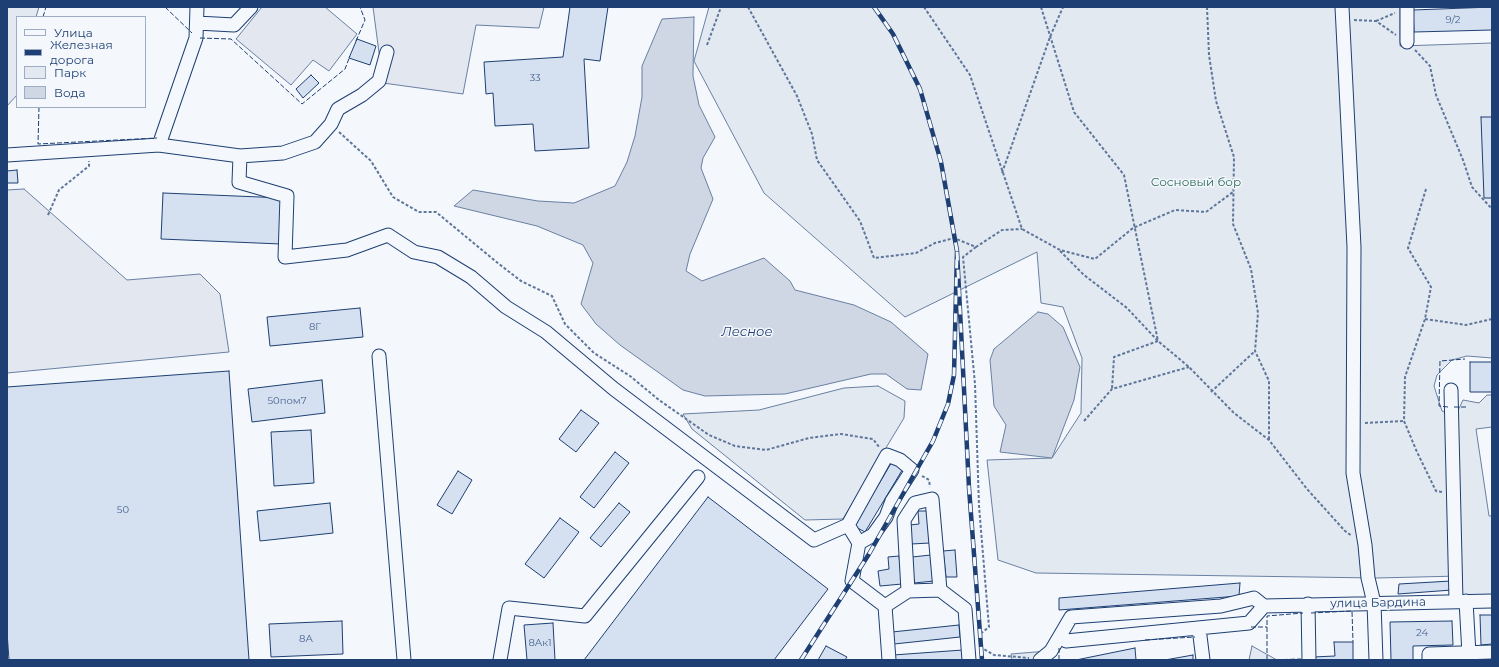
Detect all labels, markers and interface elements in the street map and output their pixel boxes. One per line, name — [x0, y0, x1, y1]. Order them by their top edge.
house number: 9/2 — [1446, 14, 1460, 26]
legend — [16, 16, 146, 108]
text: Улица — [54, 25, 93, 40]
text: Железная дорога — [50, 37, 113, 67]
text: Парк — [54, 65, 86, 80]
house number: 33 — [529, 72, 541, 84]
text: Вода — [54, 85, 85, 100]
park label: Сосновый бор — [1151, 175, 1241, 189]
house number: 8Г — [309, 321, 321, 333]
water label: Лесное — [721, 324, 773, 340]
house number: 50пом7 — [267, 395, 307, 407]
house number: 50 — [117, 504, 129, 516]
street label: улица Бардина — [1330, 595, 1426, 611]
house number: 24 — [1416, 627, 1428, 639]
house number: 8А — [299, 633, 313, 645]
house number: 8Ак1 — [528, 637, 552, 649]

